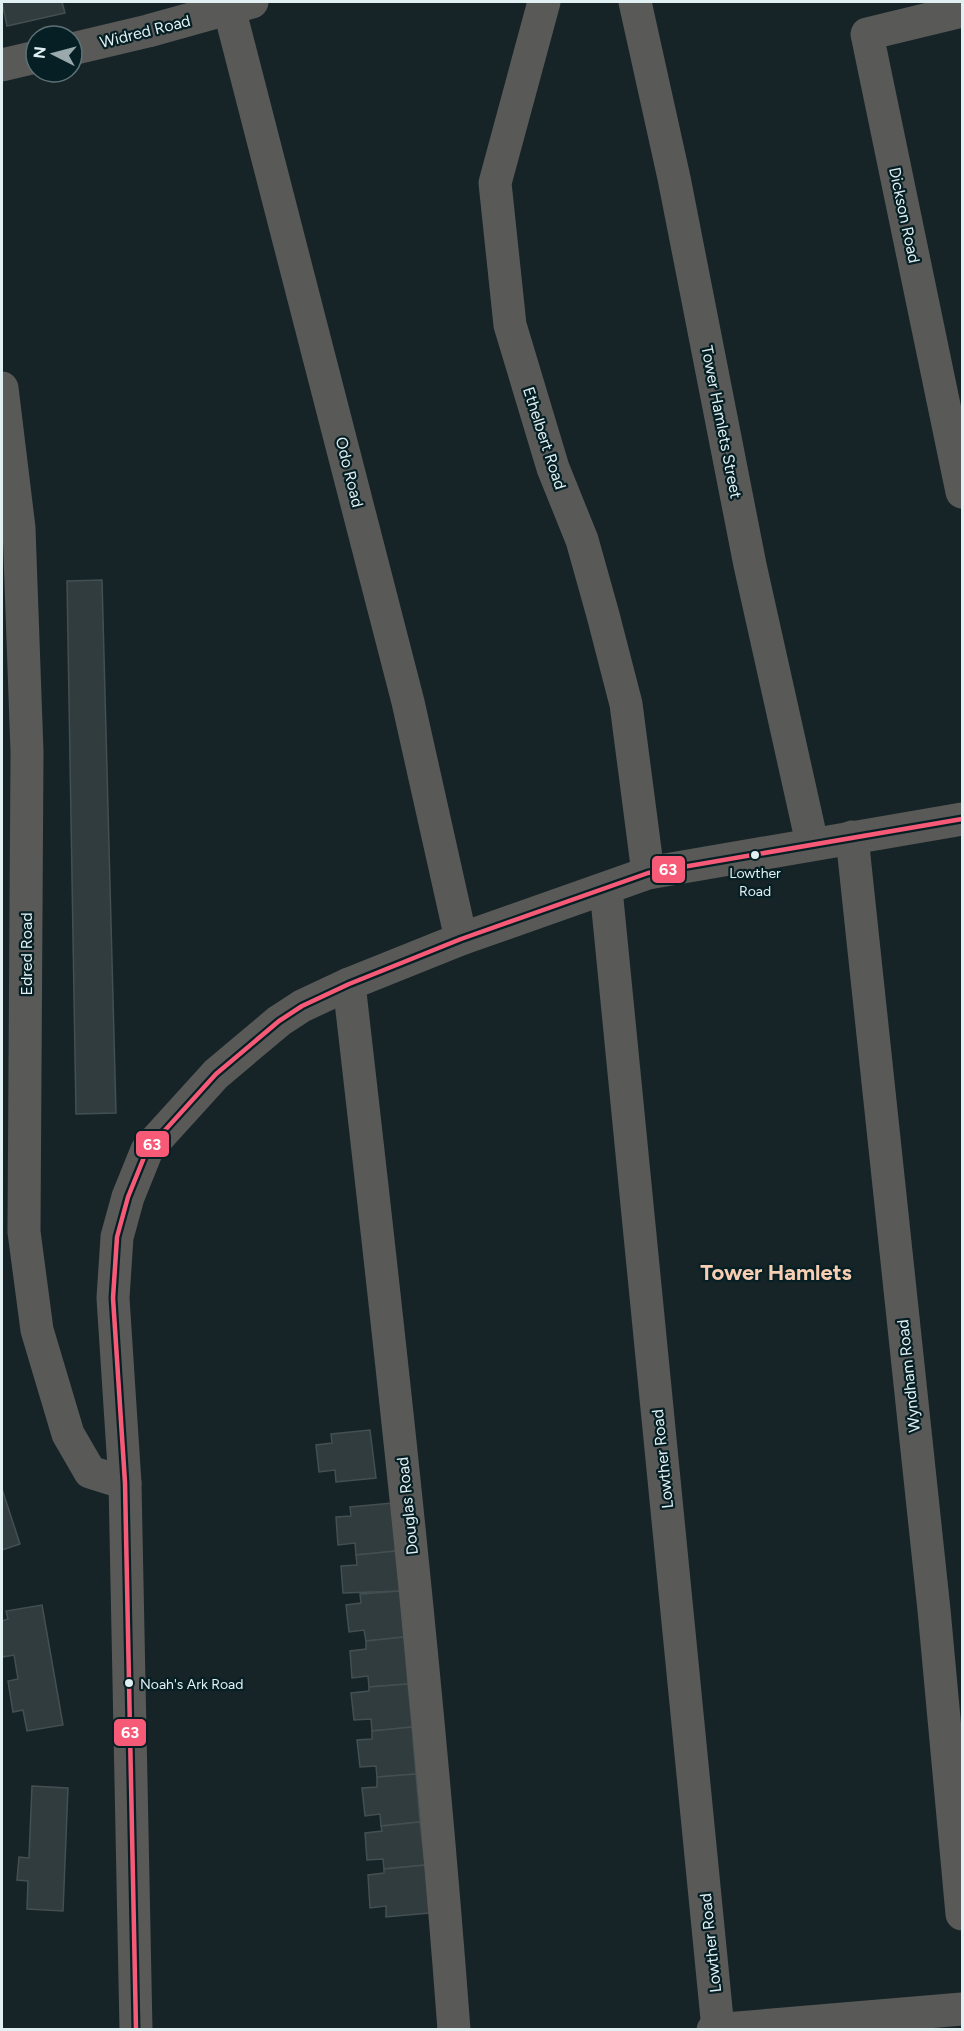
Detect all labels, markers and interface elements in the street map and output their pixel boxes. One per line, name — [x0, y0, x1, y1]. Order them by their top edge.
street label: Widred Road — [98, 11, 192, 52]
north arrow — [24, 24, 84, 84]
text: N — [29, 45, 50, 60]
street label: Dickson Road — [885, 165, 924, 265]
street label: Tower Hamlets Street — [697, 344, 746, 500]
street label: Ethelbert Road — [519, 384, 570, 492]
street label: Odo Road — [332, 435, 367, 509]
marker: Lowther Road — [749, 849, 761, 861]
line badge: 63 — [651, 855, 686, 884]
text: 63 — [659, 860, 677, 879]
place label: Lowther Road — [729, 865, 781, 900]
street label: Edred Road — [17, 912, 36, 996]
line badge: 63 — [135, 1130, 170, 1158]
text: 63 — [143, 1135, 161, 1154]
district label: Tower Hamlets — [700, 1259, 852, 1286]
street label: Wyndham Road — [893, 1318, 924, 1433]
street label: Lowther Road — [648, 1408, 677, 1510]
street label: Douglas Road — [393, 1456, 422, 1556]
place label: Noah's Ark Road — [140, 1676, 243, 1693]
marker: Noah's Ark Road — [123, 1677, 135, 1689]
line badge: 63 — [113, 1718, 147, 1747]
text: 63 — [121, 1723, 139, 1742]
street label: Lowther Road — [696, 1892, 725, 1994]

